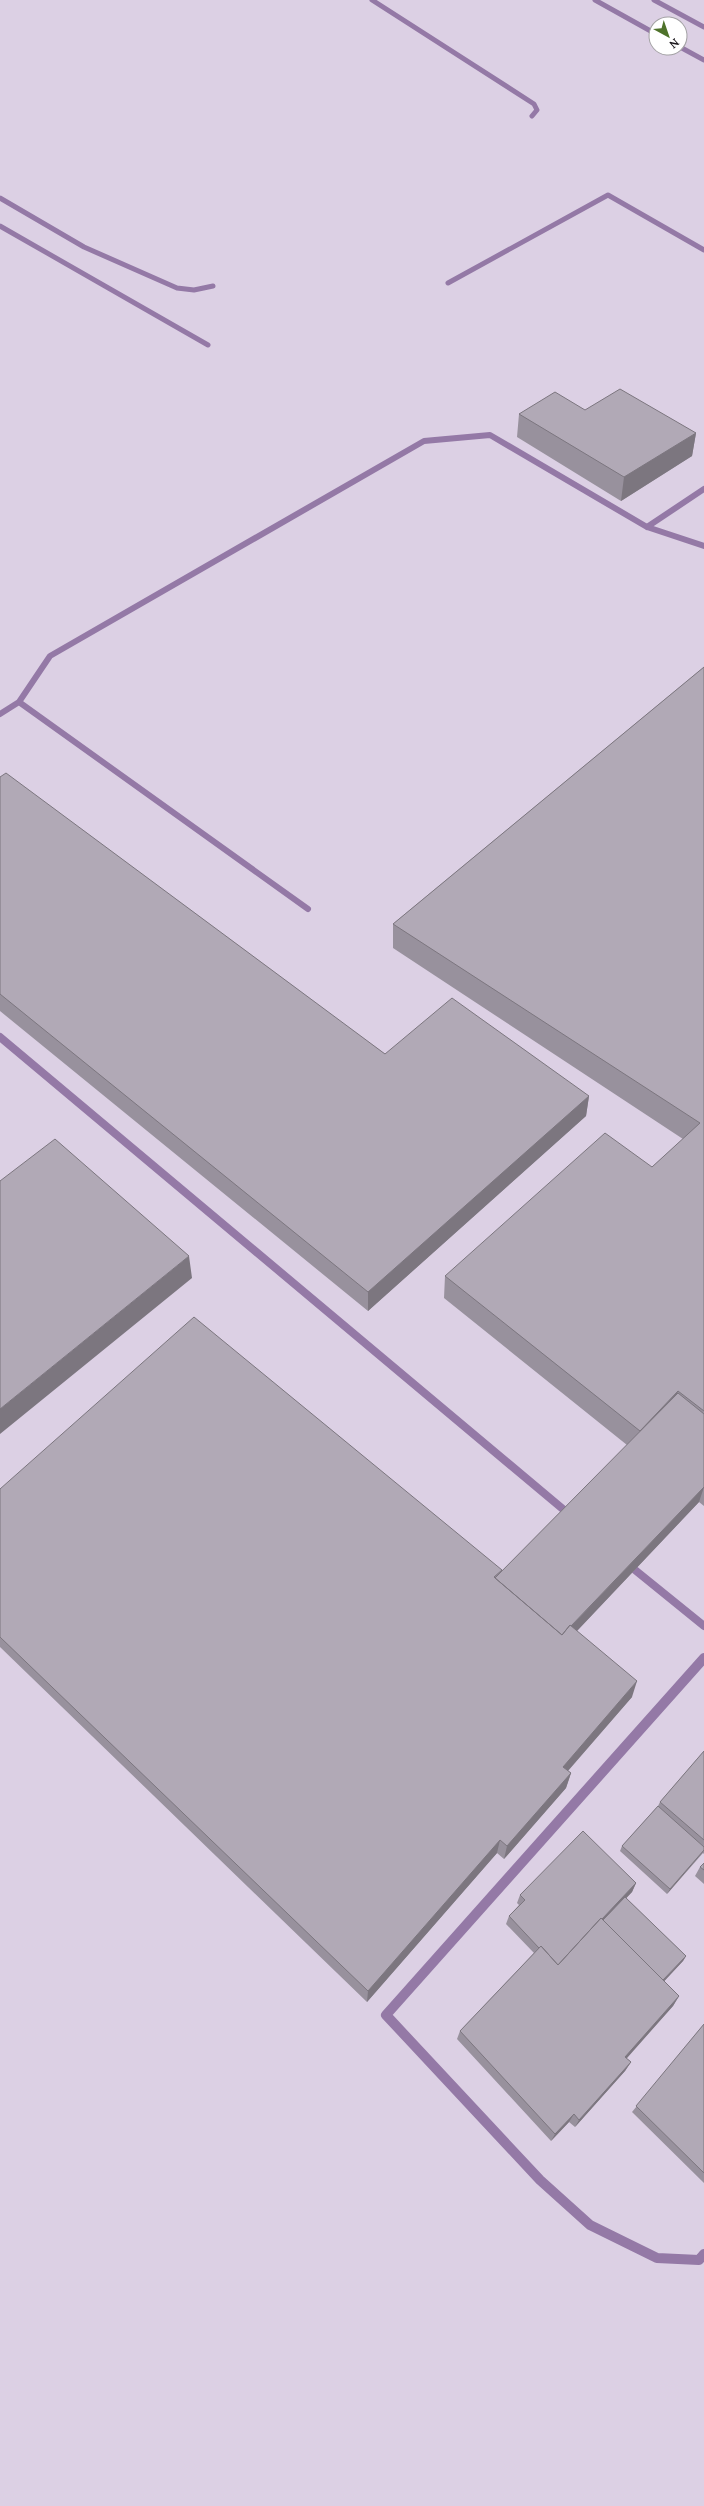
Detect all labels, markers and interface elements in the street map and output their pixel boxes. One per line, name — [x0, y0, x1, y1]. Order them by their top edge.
north arrow — [648, 16, 688, 56]
text: N — [666, 36, 682, 52]

